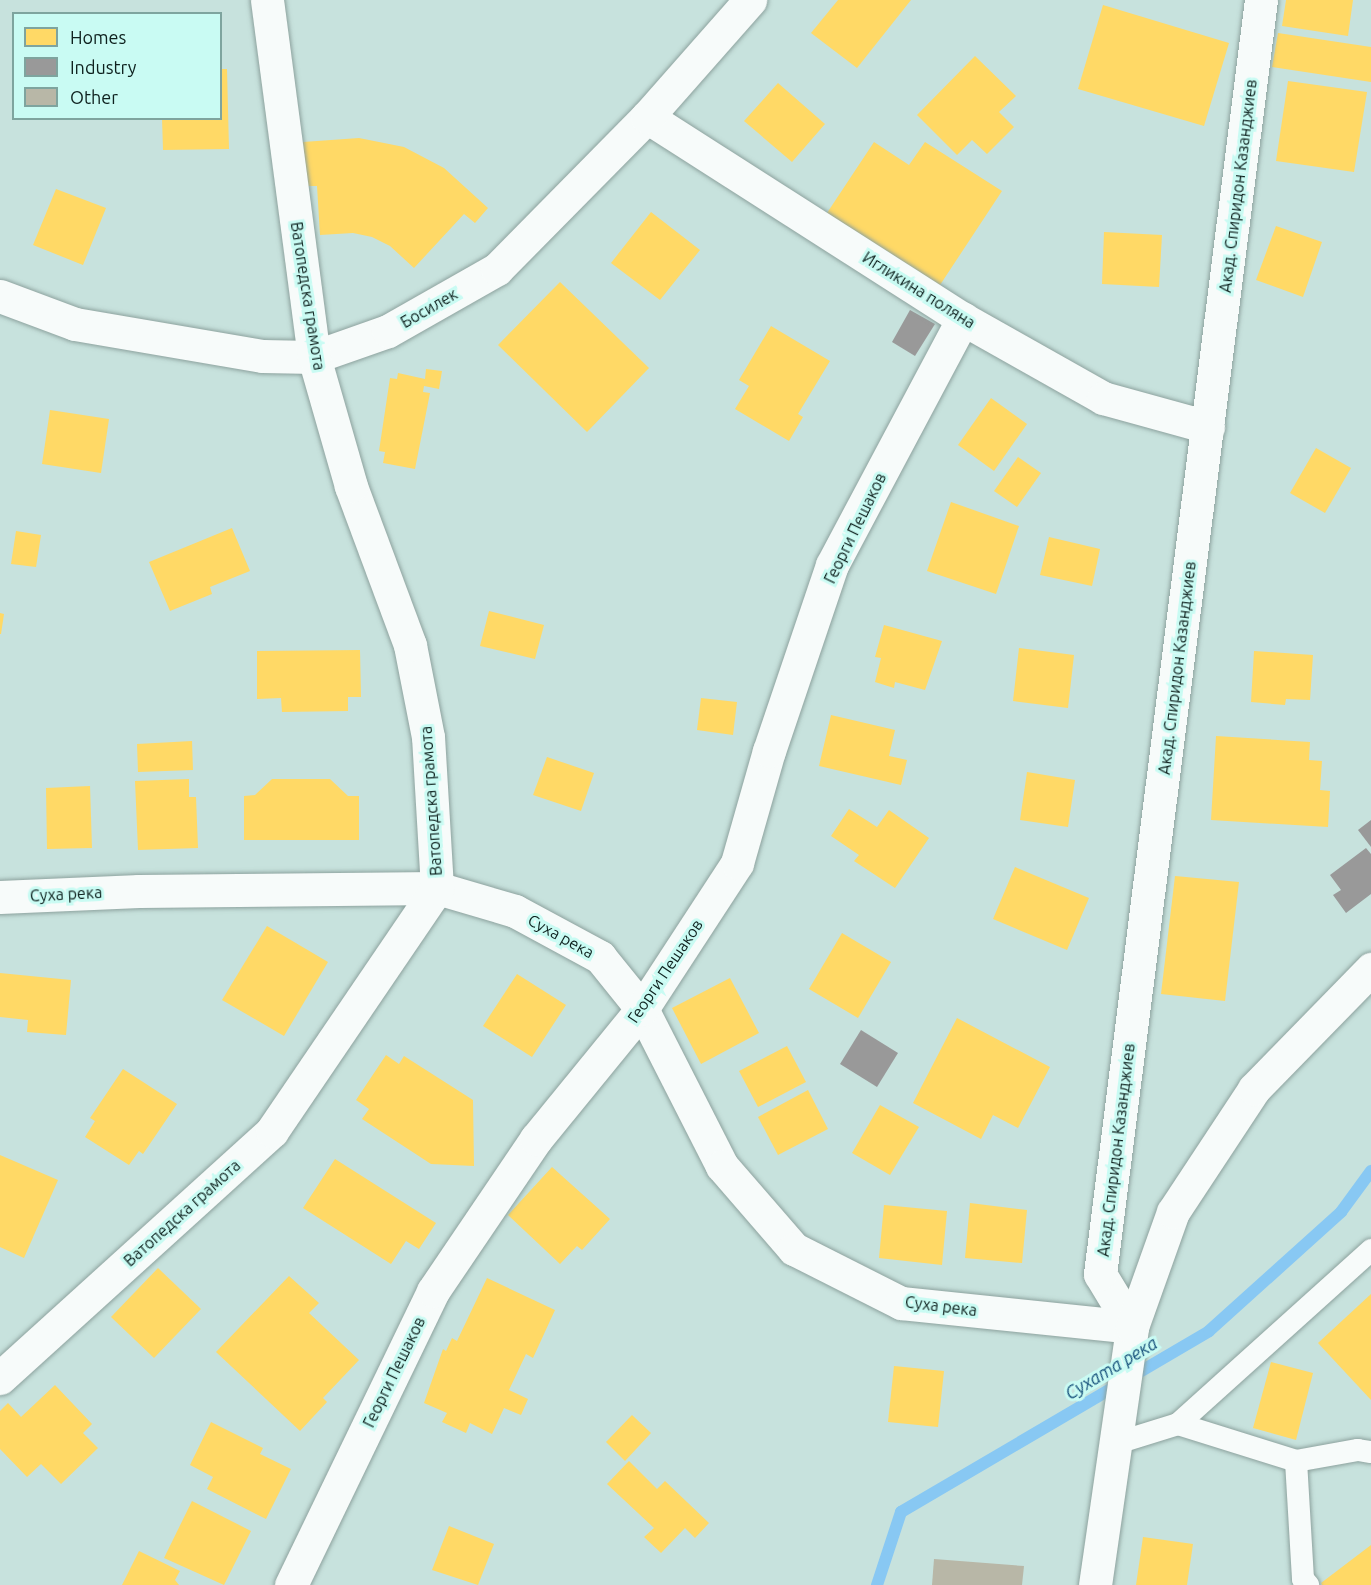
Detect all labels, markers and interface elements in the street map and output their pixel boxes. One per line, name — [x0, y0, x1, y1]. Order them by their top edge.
legend — [12, 12, 222, 120]
text: Homes — [70, 27, 126, 47]
text: Industry — [70, 57, 136, 77]
street label: Акад. Спиридон Казанджиев — [1215, 78, 1261, 294]
text: Other — [70, 87, 118, 107]
street label: Ватопедска грамота — [287, 220, 329, 372]
street label: Игликина поляна — [859, 248, 979, 332]
street label: Босилек — [397, 284, 461, 332]
street label: Георги Пешаков — [820, 470, 890, 586]
street label: Акад. Спиридон Казанджиев — [1154, 560, 1200, 776]
street label: Ватопедска грамота — [416, 725, 446, 877]
street label: Суха река — [29, 883, 103, 905]
street label: Суха река — [525, 910, 597, 962]
street label: Георги Пешаков — [623, 916, 707, 1026]
street label: Акад. Спиридон Казанджиев — [1093, 1042, 1139, 1258]
street label: Ватопедска грамота — [120, 1156, 244, 1270]
street label: Суха река — [904, 1292, 978, 1320]
street label: Георги Пешаков — [359, 1314, 429, 1430]
water label: Сухата река — [1061, 1332, 1161, 1404]

